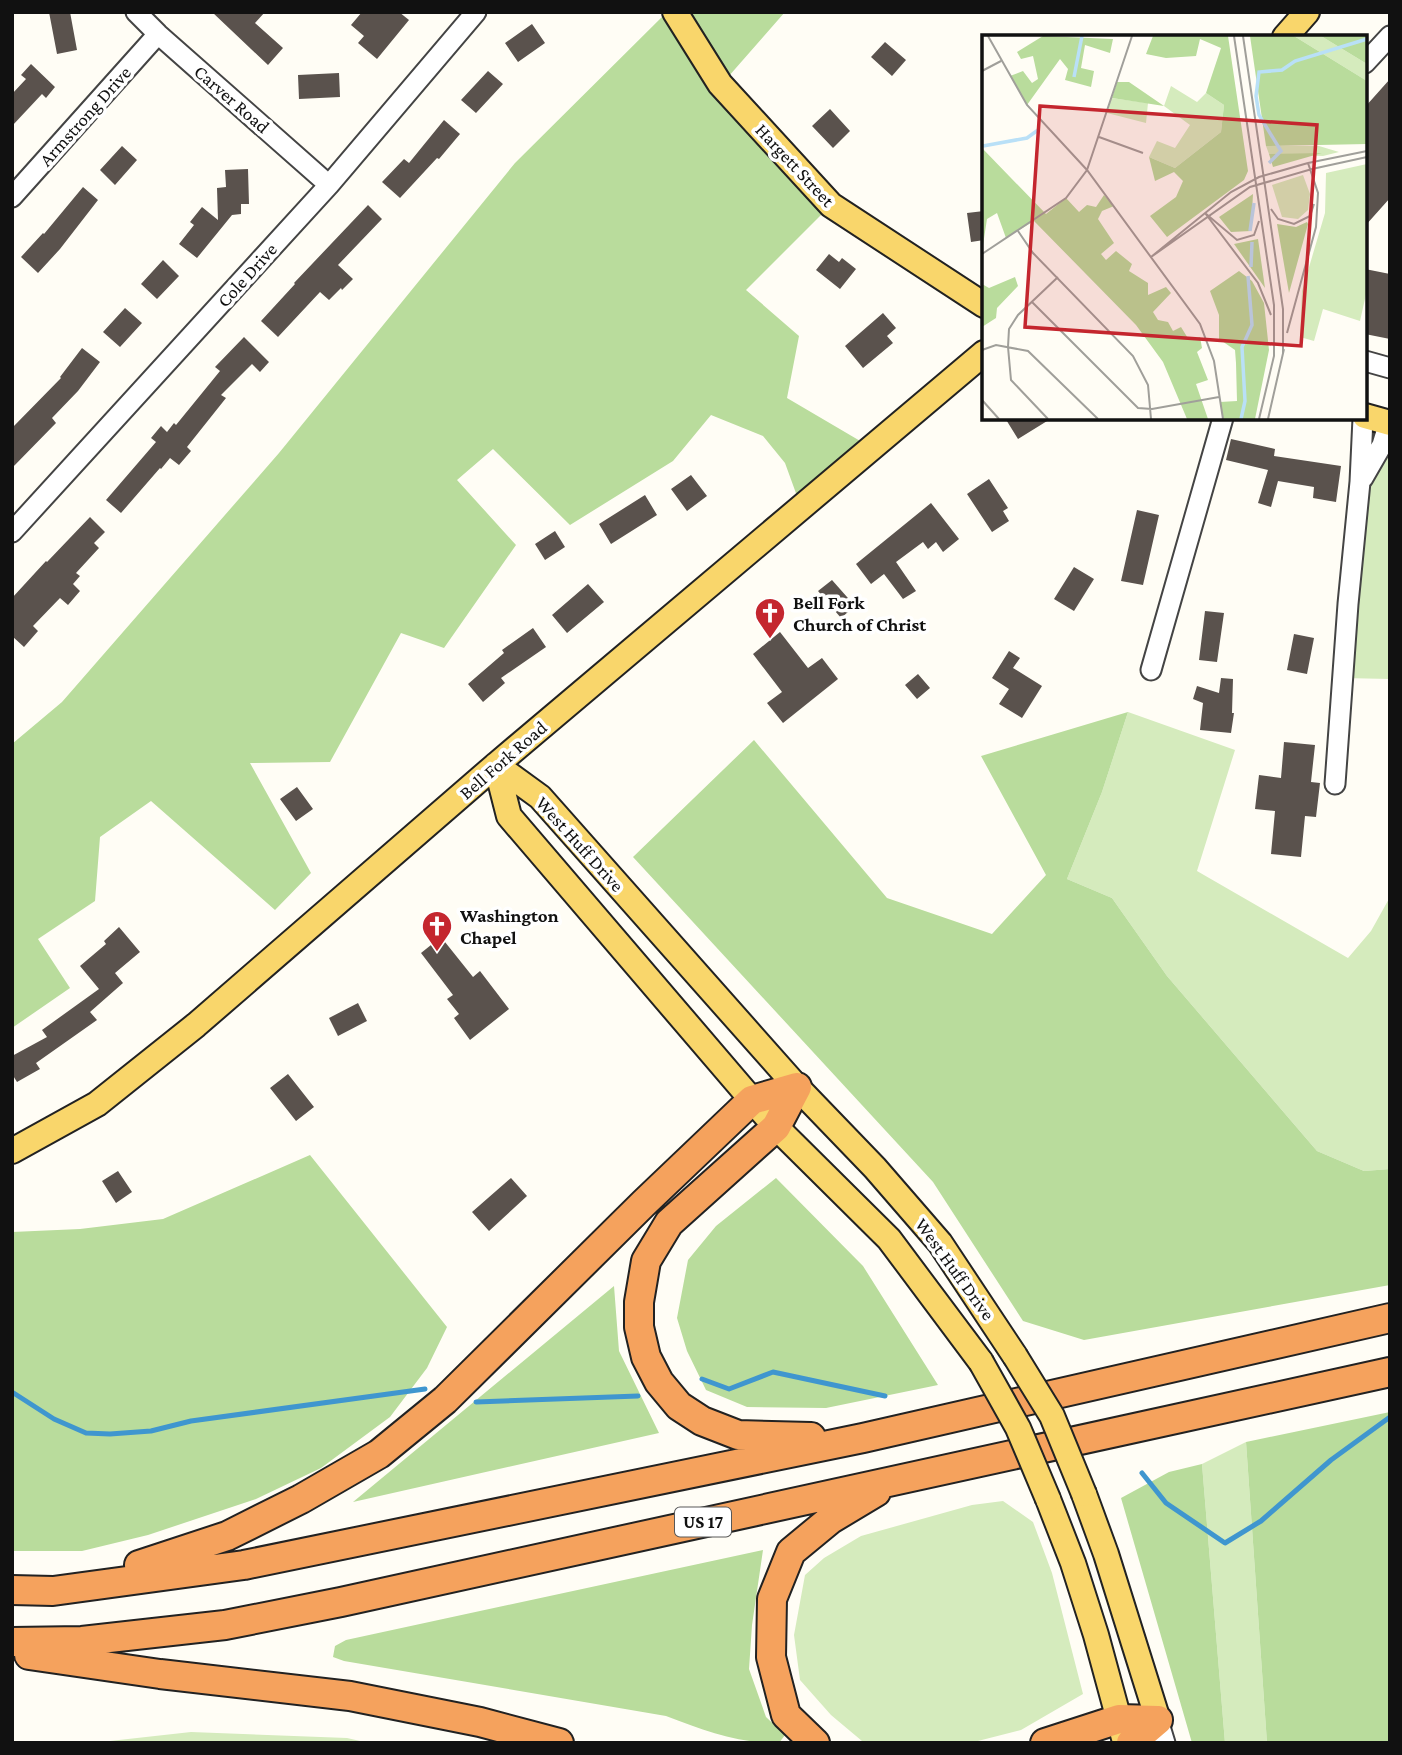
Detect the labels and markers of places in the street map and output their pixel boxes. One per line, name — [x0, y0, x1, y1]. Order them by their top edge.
place label: Bell Fork Church of Christ — [793, 592, 926, 635]
church icon: Bell Fork Church of Christ — [753, 596, 787, 640]
place label: Washington Chapel — [459, 905, 559, 948]
church icon: Washington Chapel — [420, 909, 454, 953]

